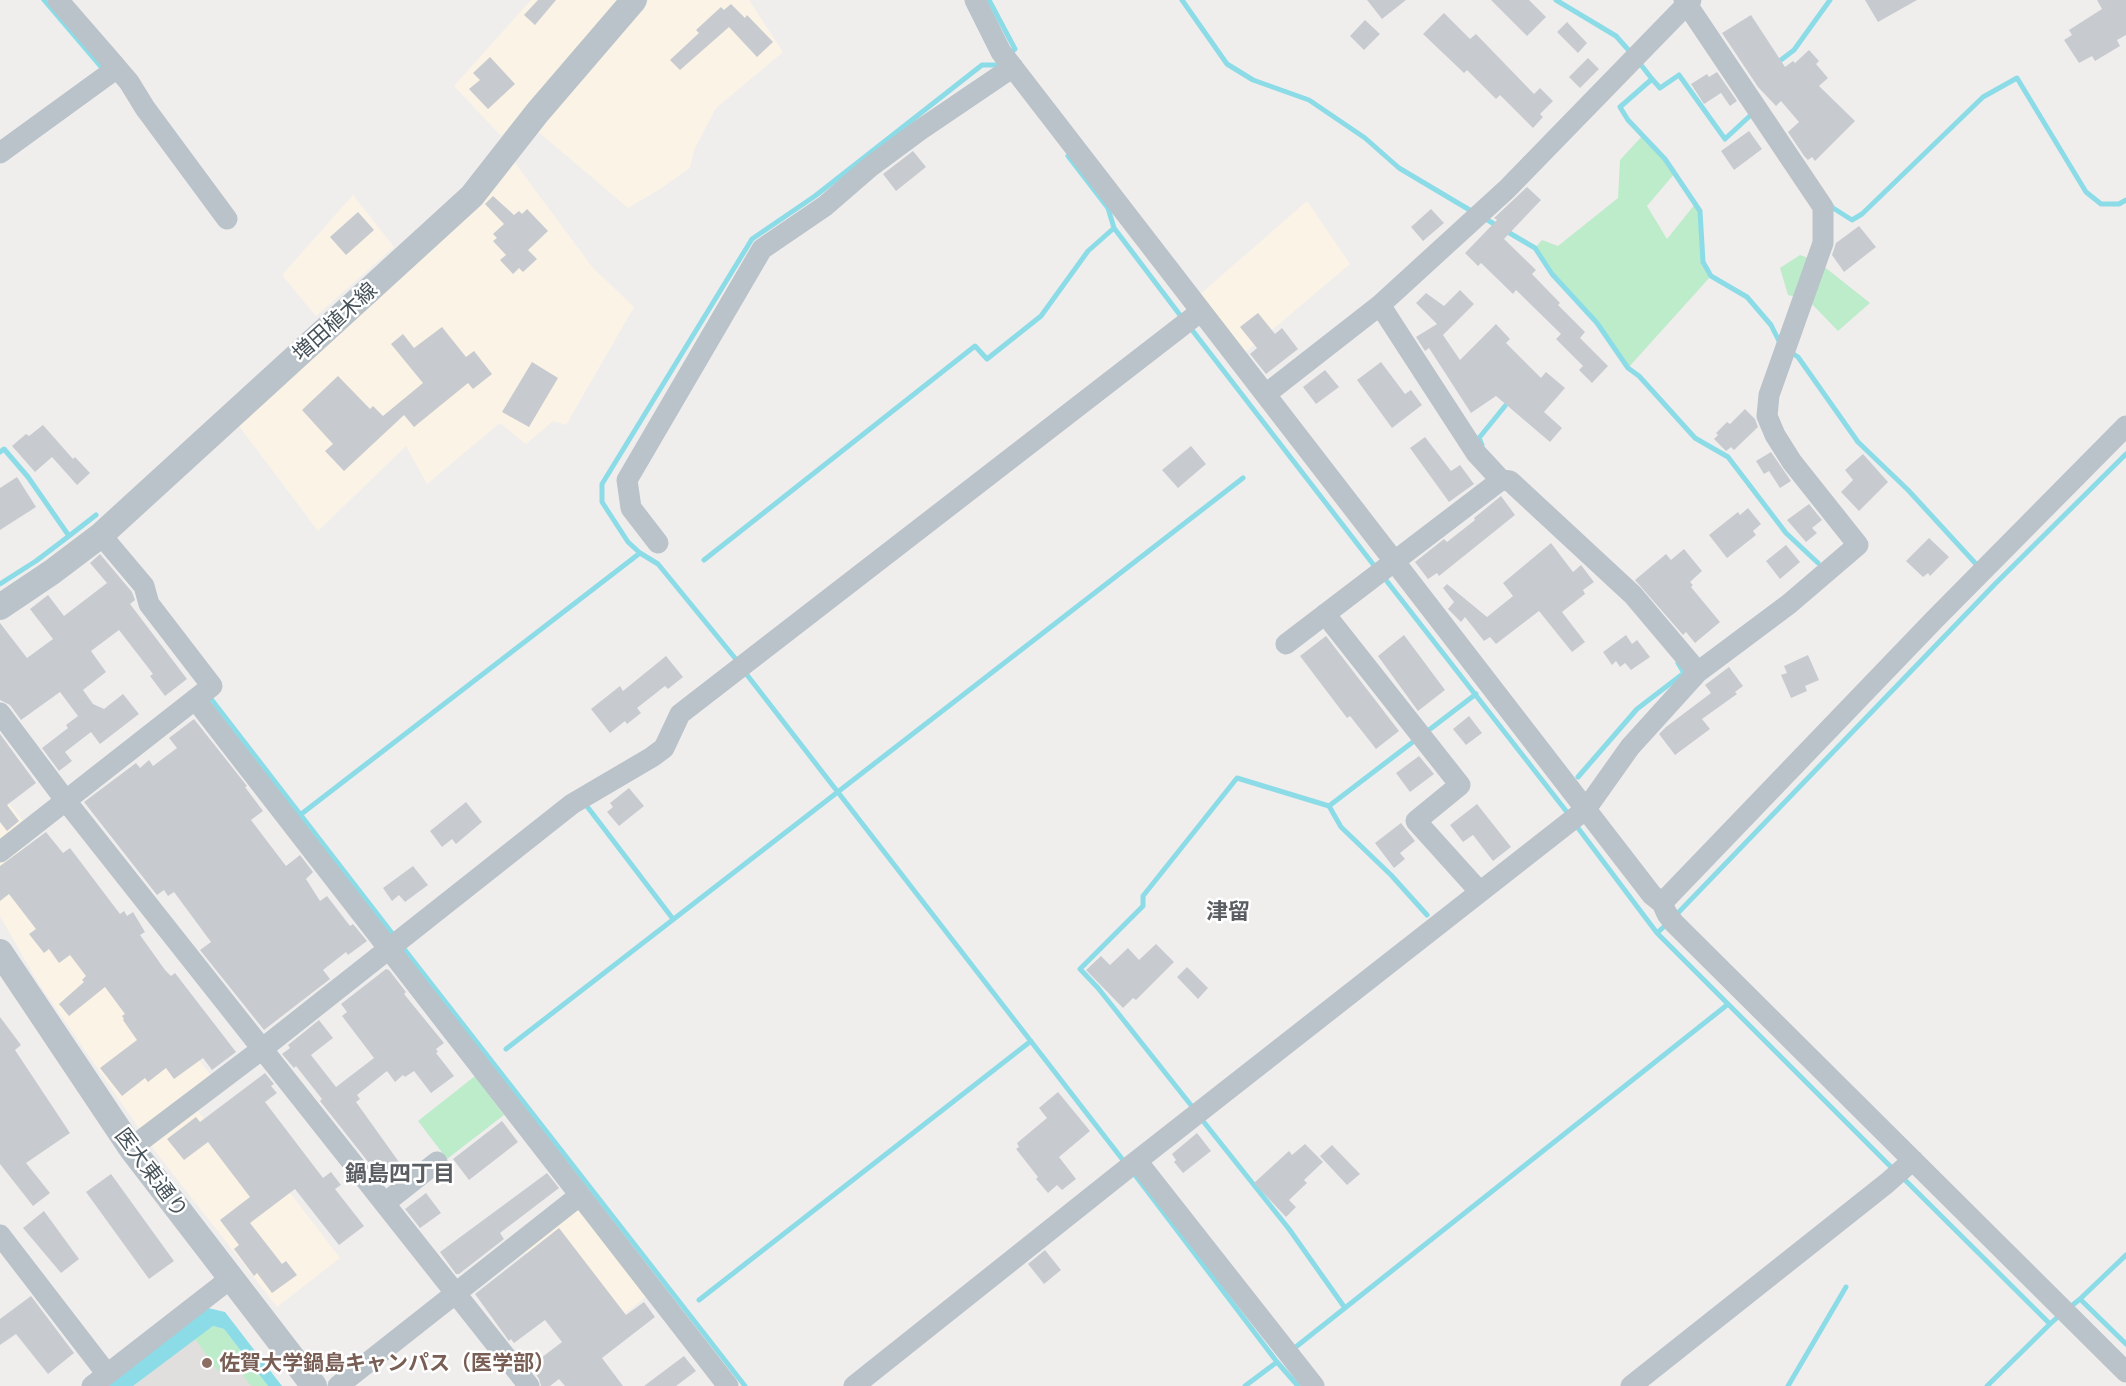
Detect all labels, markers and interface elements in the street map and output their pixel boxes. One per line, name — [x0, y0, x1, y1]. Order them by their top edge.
street label: 増田植木線 — [288, 278, 382, 366]
district label: 津留 — [1206, 899, 1250, 925]
street label: 医大東通り — [109, 1123, 193, 1223]
district label: 鍋島四丁目 — [345, 1161, 455, 1187]
place label: 佐賀大学鍋島キャンパス（医学部） — [219, 1350, 555, 1376]
marker: 佐賀大学鍋島キャンパス（医学部） — [200, 1356, 214, 1370]

